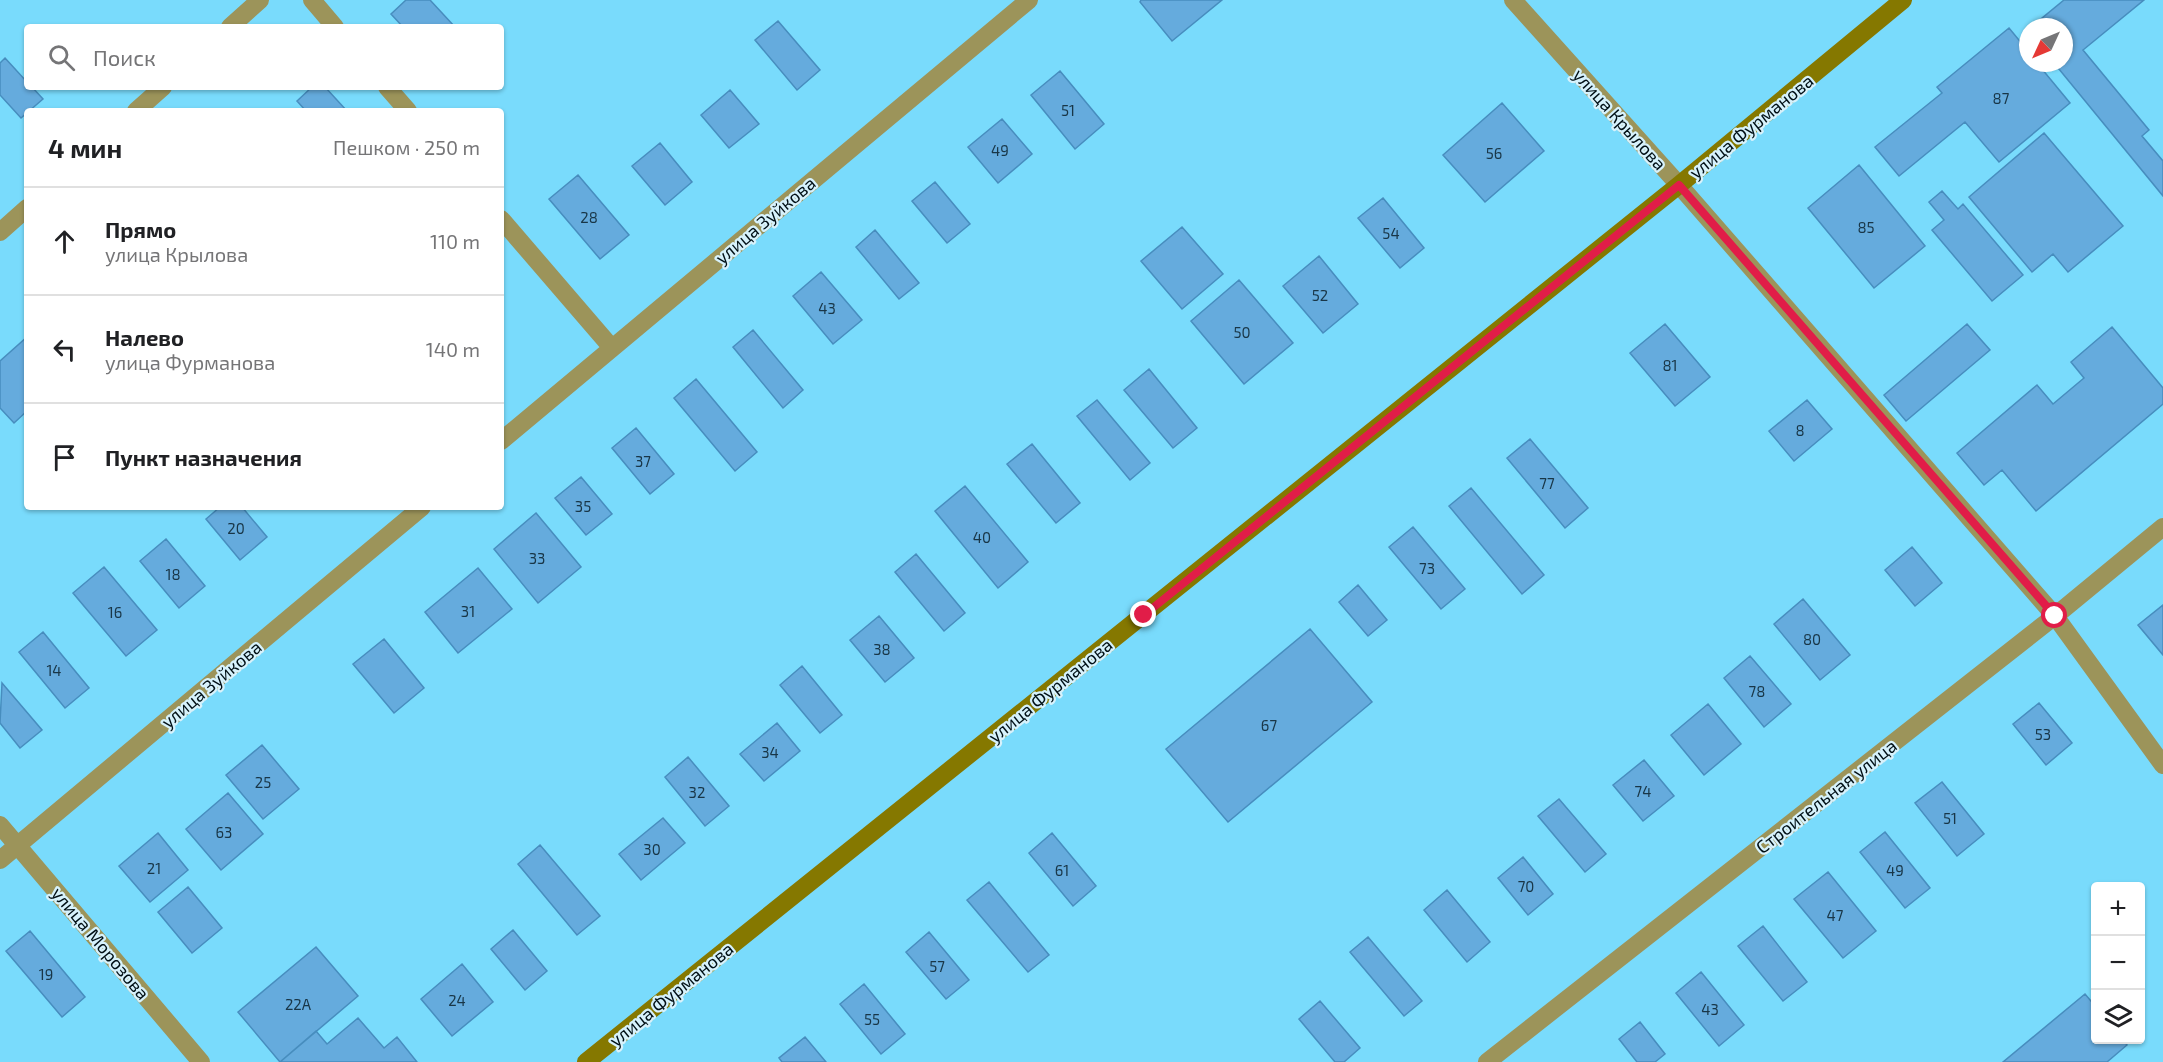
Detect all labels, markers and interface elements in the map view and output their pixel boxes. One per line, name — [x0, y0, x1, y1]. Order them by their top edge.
north arrow — [2019, 18, 2073, 72]
search box — [24, 24, 504, 90]
icon: search — [45, 41, 78, 74]
text: Поиск — [93, 44, 156, 70]
street label: улица Крылова — [1569, 64, 1671, 174]
street label: улица Фурманова — [1685, 69, 1817, 183]
house number: 87 — [1993, 89, 2010, 107]
house number: 51 — [1061, 101, 1075, 119]
text: 4 мин — [48, 132, 122, 163]
text: Пешком · 250 m — [333, 135, 480, 159]
house number: 49 — [991, 141, 1009, 159]
house number: 56 — [1486, 144, 1502, 162]
street label: улица Зуйкова — [710, 172, 820, 268]
house number: 28 — [580, 208, 598, 226]
text: Прямо — [105, 216, 176, 242]
house number: 85 — [1857, 218, 1875, 236]
house number: 54 — [1382, 224, 1400, 242]
icon: ahead — [48, 225, 81, 258]
text: 110 m — [430, 229, 480, 253]
text: улица Крылова — [105, 242, 248, 266]
house number: 52 — [1312, 286, 1328, 304]
house number: 43 — [818, 299, 836, 317]
house number: 50 — [1233, 323, 1251, 341]
text: Налево — [105, 324, 184, 350]
icon: left — [48, 333, 81, 366]
text: 140 m — [426, 337, 480, 361]
text: улица Фурманова — [105, 350, 275, 374]
house number: 81 — [1662, 356, 1678, 374]
house number: 8 — [1795, 421, 1805, 439]
icon: arrive — [48, 441, 81, 474]
text: Пункт назначения — [105, 444, 302, 470]
house number: 37 — [635, 452, 651, 470]
house number: 77 — [1539, 474, 1555, 492]
house number: 35 — [575, 497, 591, 515]
house number: 20 — [227, 519, 245, 537]
house number: 40 — [973, 528, 991, 546]
house number: 33 — [529, 549, 545, 567]
house number: 73 — [1419, 559, 1435, 577]
house number: 18 — [165, 565, 181, 583]
route end — [1130, 601, 1156, 627]
house number: 31 — [461, 602, 475, 620]
route start — [2041, 602, 2067, 628]
house number: 16 — [108, 603, 122, 621]
house number: 80 — [1803, 630, 1821, 648]
street label: улица Фурманова — [984, 633, 1116, 747]
street label: улица Зуйкова — [156, 636, 266, 732]
house number: 38 — [873, 640, 891, 658]
house number: 14 — [46, 661, 62, 679]
house number: 78 — [1749, 682, 1765, 700]
house number: 67 — [1261, 716, 1277, 734]
house number: 53 — [2035, 725, 2051, 743]
street label: Строительная улица — [1751, 734, 1901, 858]
house number: 34 — [761, 743, 779, 761]
house number: 25 — [255, 773, 271, 791]
house number: 74 — [1635, 782, 1651, 800]
house number: 32 — [689, 783, 705, 801]
house number: 51 — [1943, 809, 1957, 827]
house number: 63 — [216, 823, 232, 841]
house number: 30 — [643, 840, 661, 858]
house number: 21 — [147, 859, 161, 877]
house number: 61 — [1055, 861, 1069, 879]
house number: 49 — [1886, 861, 1904, 879]
house number: 70 — [1518, 877, 1534, 895]
street label: улица Морозова — [48, 882, 154, 1004]
map controls — [2091, 882, 2145, 1044]
button: + — [2091, 882, 2145, 936]
house number: 47 — [1827, 906, 1844, 924]
button: − — [2091, 936, 2145, 990]
street label: улица Фурманова — [605, 937, 737, 1051]
house number: 57 — [929, 957, 945, 975]
house number: 19 — [39, 965, 53, 983]
button: layers — [2091, 990, 2145, 1044]
house number: 24 — [448, 991, 466, 1009]
house number: 22А — [285, 995, 312, 1013]
house number: 43 — [1701, 1000, 1719, 1018]
house number: 55 — [864, 1010, 880, 1028]

